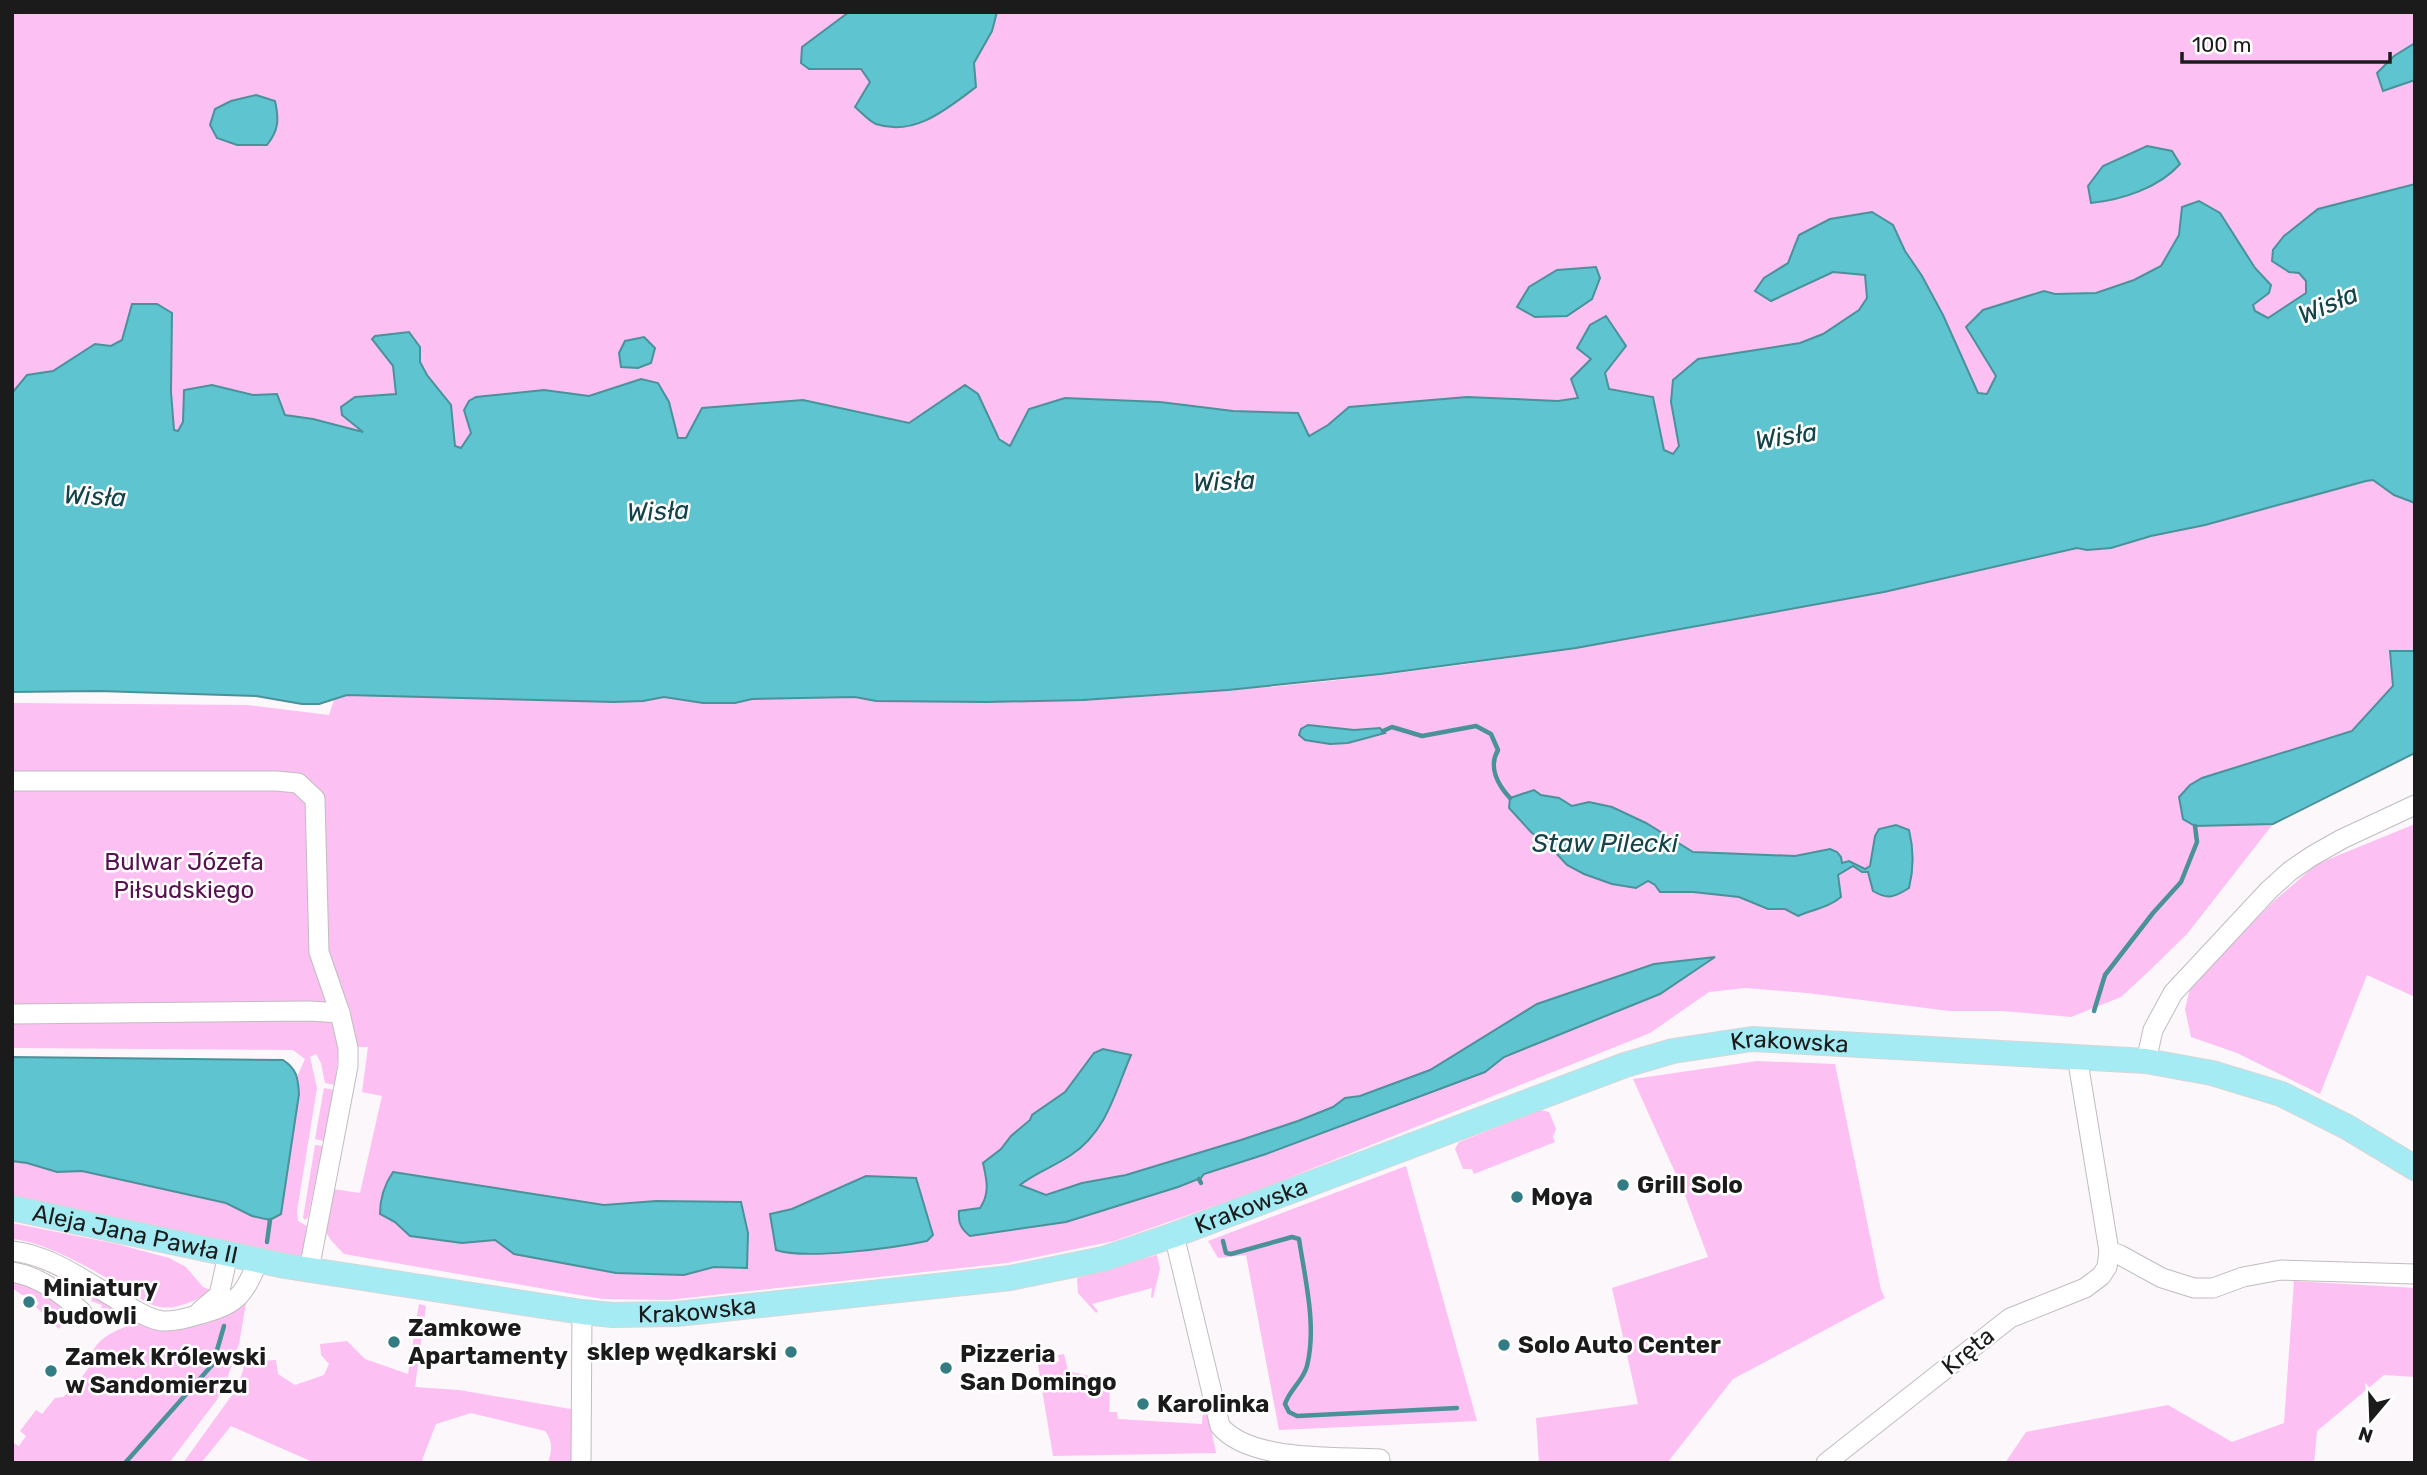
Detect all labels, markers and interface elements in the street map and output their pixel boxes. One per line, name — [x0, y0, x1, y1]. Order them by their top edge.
scale bar — [2182, 21, 2390, 65]
text: 100 m — [2192, 32, 2251, 57]
water label: Wisła — [2293, 278, 2363, 331]
water label: Wisła — [1753, 416, 1819, 457]
water label: Wisła — [1192, 464, 1256, 499]
water label: Wisła — [63, 479, 127, 514]
water label: Wisła — [626, 494, 690, 529]
water label: Staw Pilecki — [1532, 828, 1679, 859]
park label: Bulwar Józefa Piłsudskiego — [104, 848, 264, 904]
street label: Krakowska — [1728, 1025, 1849, 1058]
place label: Grill Solo — [1637, 1171, 1743, 1199]
street label: Krakowska — [1191, 1172, 1311, 1240]
marker: Grill Solo — [1615, 1177, 1631, 1193]
place label: Moya — [1531, 1183, 1593, 1211]
marker: Moya — [1509, 1189, 1525, 1205]
street label: Aleja Jana Pawła II — [30, 1199, 240, 1270]
place label: Miniatury budowli — [43, 1274, 158, 1330]
street label: Krakowska — [638, 1292, 757, 1329]
marker: Miniatury budowli — [21, 1294, 37, 1310]
place label: Zamkowe Apartamenty — [408, 1314, 568, 1370]
street label: Kręta — [1936, 1321, 2000, 1381]
place label: Solo Auto Center — [1518, 1331, 1721, 1359]
marker: Zamkowe Apartamenty — [386, 1334, 402, 1350]
marker: Solo Auto Center — [1496, 1337, 1512, 1353]
place label: sklep wędkarski — [587, 1338, 777, 1366]
place label: Pizzeria San Domingo — [960, 1340, 1117, 1396]
place label: Zamek Królewski w Sandomierzu — [65, 1343, 266, 1399]
marker: sklep wędkarski — [783, 1344, 799, 1360]
marker: Pizzeria San Domingo — [938, 1360, 954, 1376]
marker: Zamek Królewski w Sandomierzu — [43, 1363, 59, 1379]
north arrow — [2336, 1384, 2406, 1454]
place label: Karolinka — [1157, 1390, 1269, 1418]
marker: Karolinka — [1135, 1396, 1151, 1412]
text: N — [2355, 1422, 2376, 1448]

